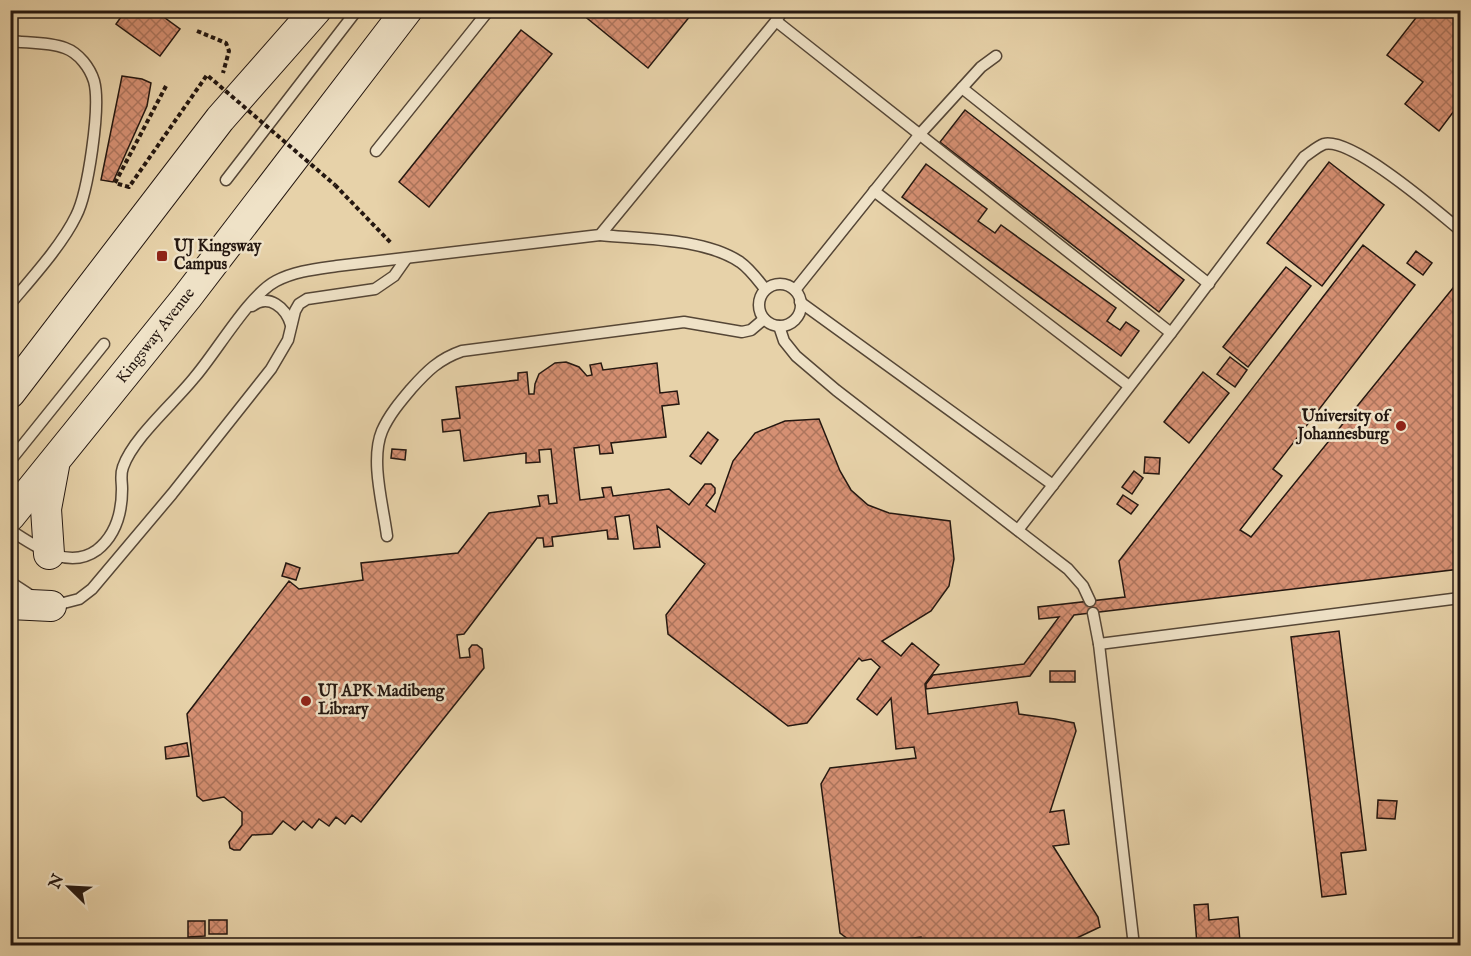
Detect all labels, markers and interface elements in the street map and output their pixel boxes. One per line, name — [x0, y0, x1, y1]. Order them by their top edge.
place label: UJ Kingsway Campus — [173, 237, 263, 275]
marker: UJ Kingsway Campus — [155, 249, 169, 263]
street label: Kingsway Avenue — [112, 284, 200, 388]
place label: University of Johannesburg — [1296, 407, 1392, 445]
marker: University of Johannesburg — [1394, 419, 1408, 433]
place label: UJ APK Madibeng Library — [317, 682, 446, 720]
marker: UJ APK Madibeng Library — [299, 694, 313, 708]
north arrow — [39, 857, 99, 917]
text: N — [45, 871, 69, 893]

